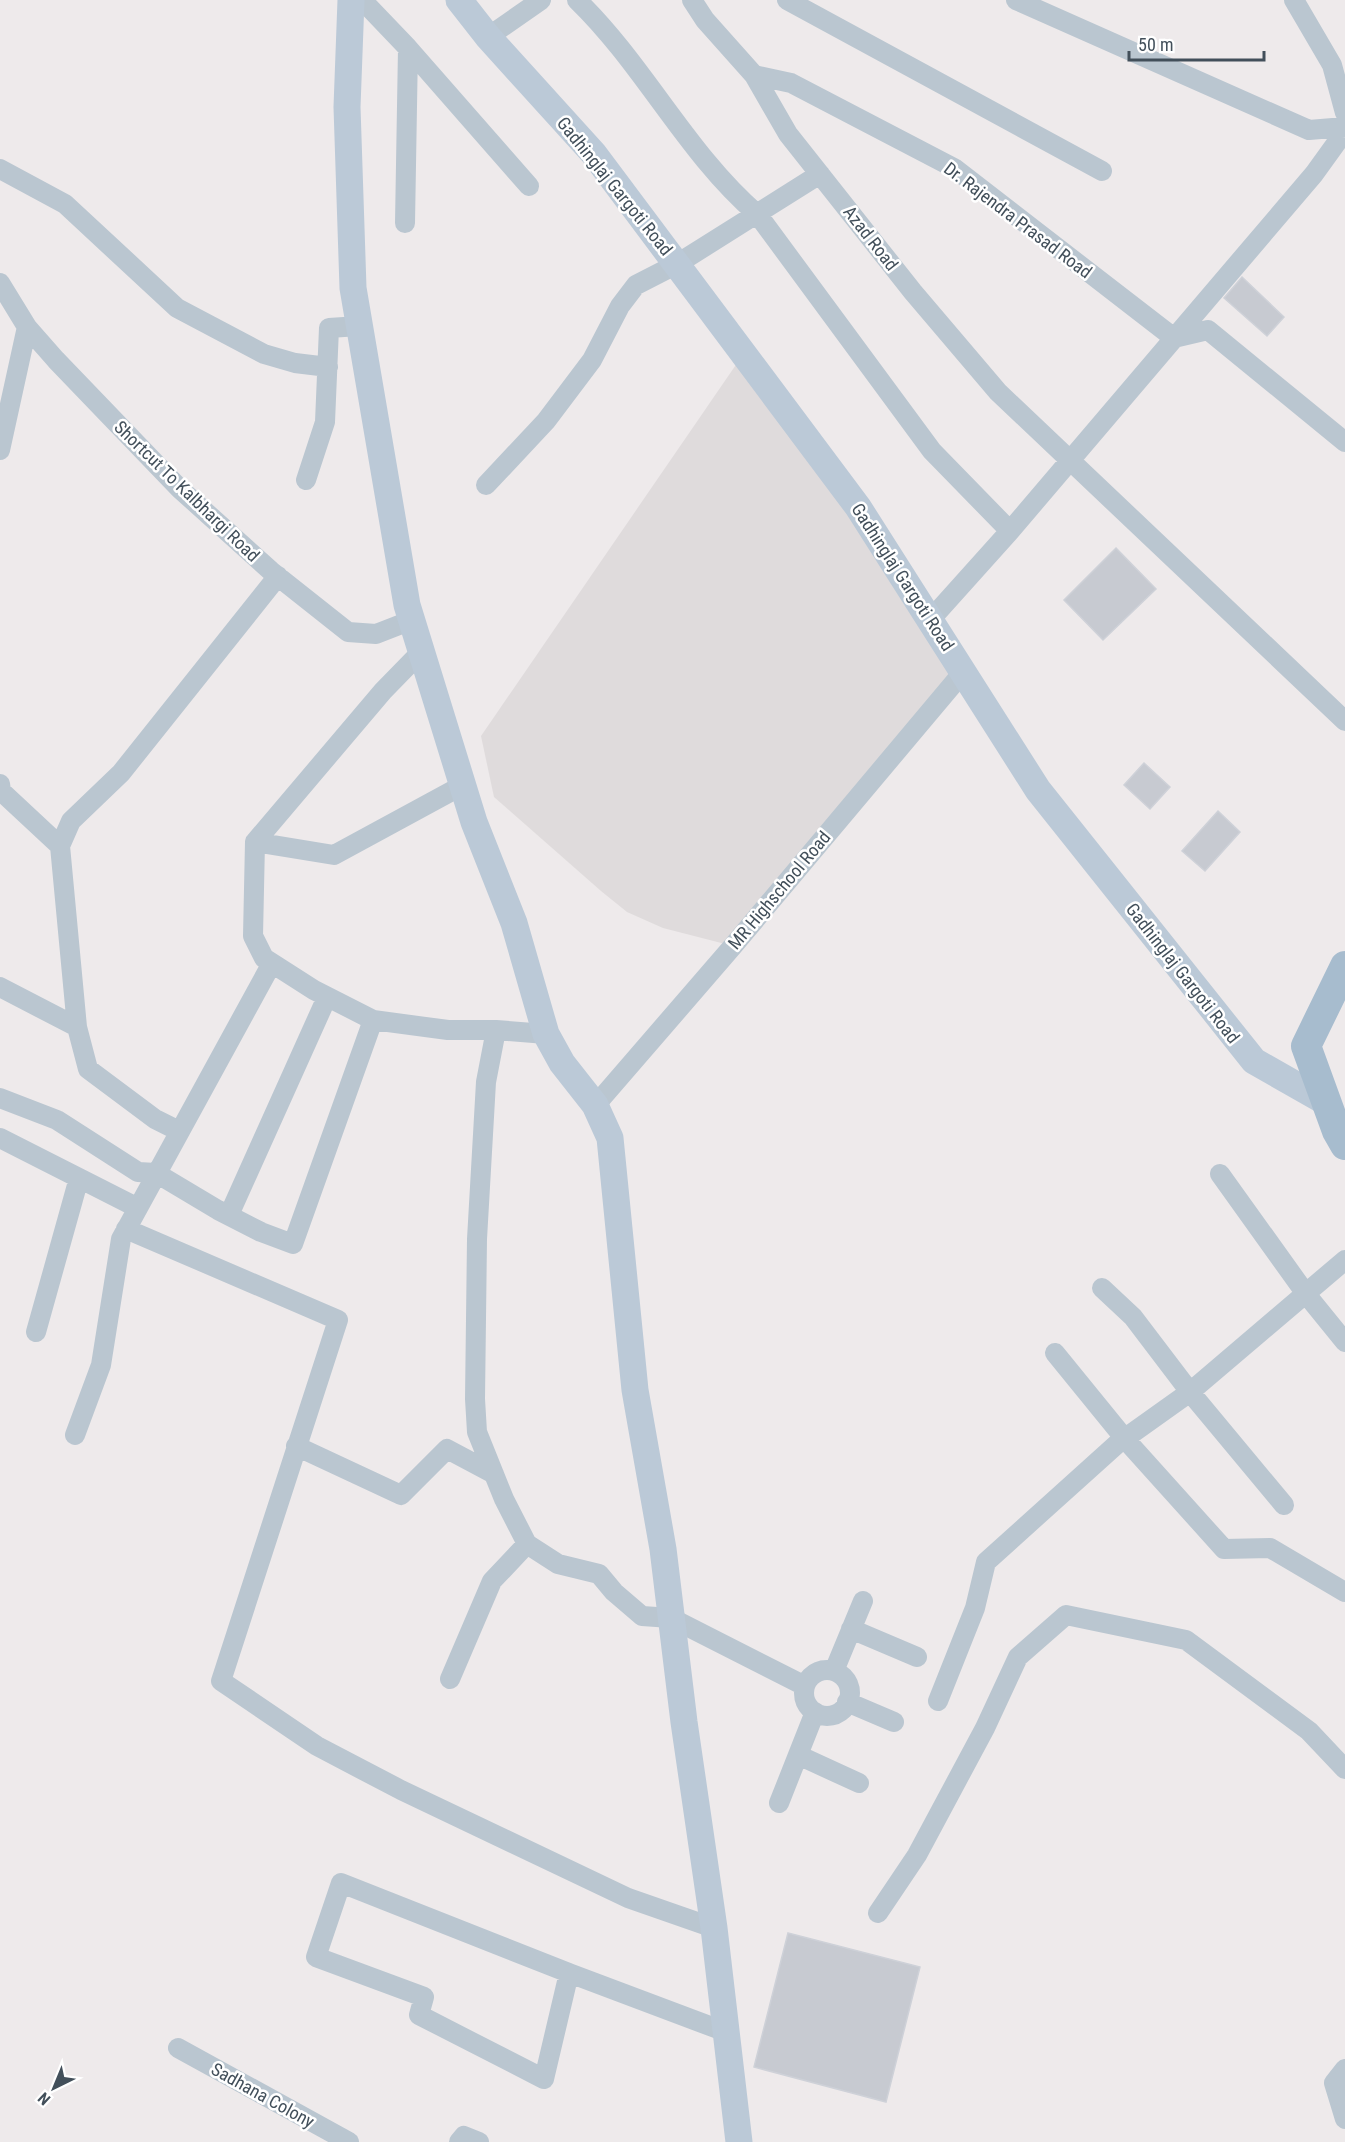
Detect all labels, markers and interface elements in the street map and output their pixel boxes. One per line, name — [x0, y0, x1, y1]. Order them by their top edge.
scale bar — [1129, 24, 1264, 62]
text: 50 m — [1138, 34, 1173, 55]
street label: Gadhinglaj Gargoti Road — [553, 113, 677, 259]
street label: Dr. Rajendra Prasad Road — [940, 158, 1096, 282]
street label: Azad Road — [839, 202, 903, 274]
street label: Shortcut To Kalbhargi Road — [110, 416, 264, 566]
street label: Gadhinglaj Gargoti Road — [847, 499, 959, 655]
street label: MR Highschool Road — [723, 827, 835, 953]
street label: Gadhinglaj Gargoti Road — [1122, 899, 1244, 1047]
north arrow — [24, 2058, 84, 2118]
street label: Sadhana Colony — [208, 2058, 319, 2132]
text: N — [34, 2088, 54, 2109]

